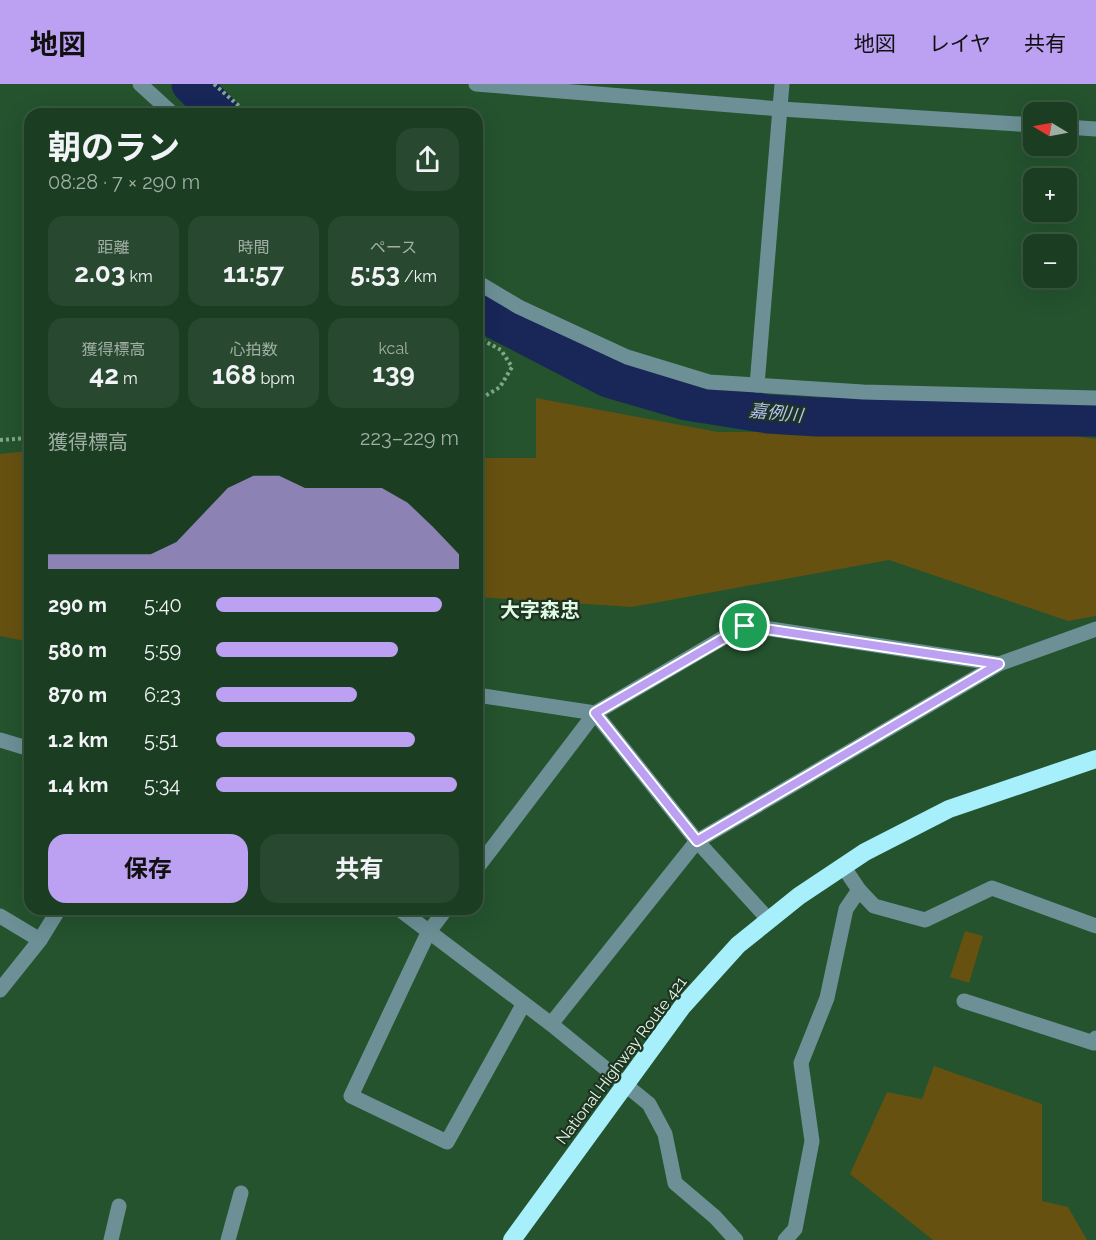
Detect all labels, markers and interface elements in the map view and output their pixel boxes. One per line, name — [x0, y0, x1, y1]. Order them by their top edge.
text: 地図 — [30, 28, 86, 61]
text: 地図 — [854, 31, 896, 56]
text: レイヤ — [929, 31, 991, 56]
text: 共有 — [1024, 31, 1066, 56]
north arrow — [1023, 102, 1077, 156]
map controls — [1023, 102, 1077, 288]
text: 朝のラン — [48, 128, 180, 167]
button: share — [396, 128, 459, 191]
button: + — [1023, 168, 1077, 222]
text: 08:28 · 7 × 290 m — [48, 170, 200, 194]
button: − — [1023, 234, 1077, 288]
text: 距離 — [97, 238, 130, 257]
text: 時間 — [237, 238, 270, 257]
text: ペース — [370, 238, 417, 257]
text: 2.03 — [74, 258, 125, 288]
text: 11:57 — [223, 258, 284, 288]
text: 5:53 — [350, 258, 400, 288]
text: km — [125, 267, 153, 286]
text: /km — [400, 267, 437, 286]
text: kcal — [379, 339, 408, 358]
text: 獲得標高 — [81, 340, 146, 359]
text: 心拍数 — [229, 340, 278, 359]
text: 139 — [372, 358, 415, 388]
text: 42 — [89, 360, 119, 390]
text: 168 — [212, 360, 256, 390]
text: m — [119, 369, 138, 388]
text: bpm — [256, 369, 295, 388]
water label: 嘉例川 — [748, 399, 806, 426]
text: 223–229 m — [360, 426, 459, 450]
text: 獲得標高 — [48, 430, 128, 454]
text: 290 m — [48, 593, 107, 617]
text: 5:40 — [144, 593, 182, 617]
district label: 大字森忠 — [500, 598, 580, 622]
pin — [719, 600, 770, 651]
icon: arrive — [728, 609, 761, 642]
text: 580 m — [48, 638, 107, 662]
text: 5:59 — [144, 638, 181, 662]
text: 870 m — [48, 683, 107, 707]
text: 6:23 — [144, 683, 181, 707]
text: 1.2 km — [48, 728, 108, 752]
text: 5:51 — [144, 728, 178, 752]
text: 1.4 km — [48, 773, 108, 797]
text: 5:34 — [144, 773, 180, 797]
button: 保存 — [48, 834, 248, 903]
button: 共有 — [260, 834, 459, 903]
street label: National Highway Route 421 — [552, 973, 691, 1148]

